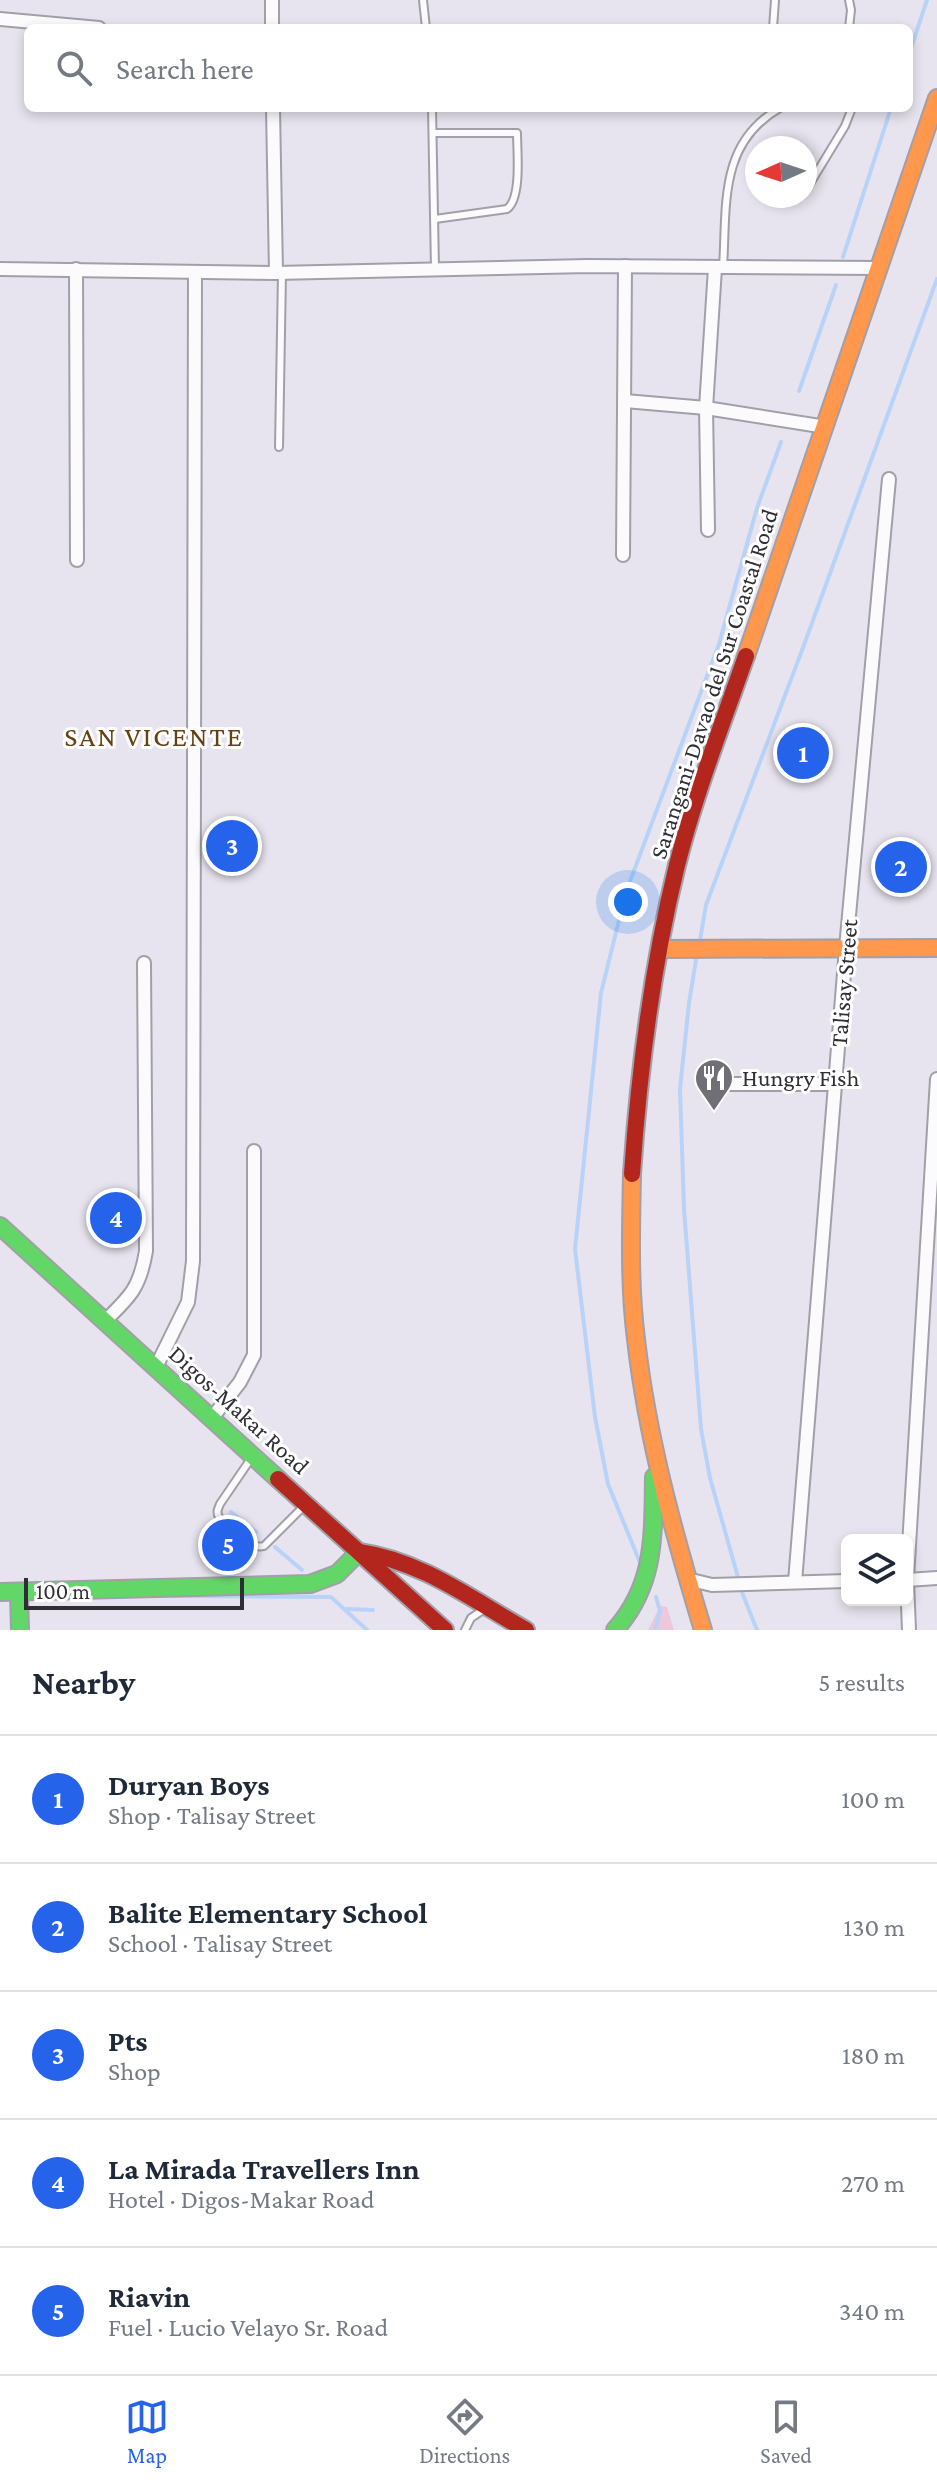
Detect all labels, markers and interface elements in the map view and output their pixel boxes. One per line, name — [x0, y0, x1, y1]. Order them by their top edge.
search box — [24, 24, 913, 112]
icon: search — [52, 46, 96, 90]
text: Search here — [116, 52, 254, 85]
north arrow — [745, 136, 817, 208]
street label: Sarangani-Davao del Sur Coastal Road — [644, 505, 783, 862]
district label: SAN VICENTE — [64, 721, 244, 752]
pin: 1 — [777, 723, 829, 783]
pin: 3 — [206, 816, 258, 876]
pin: 2 — [875, 837, 927, 897]
your location — [608, 882, 648, 922]
street label: Talisay Street — [824, 917, 863, 1048]
restaurant icon: Hungry Fish — [693, 1057, 735, 1112]
place label: Hungry Fish — [742, 1064, 860, 1091]
pin: 4 — [90, 1188, 142, 1248]
street label: Digos-Makar Road — [164, 1340, 315, 1480]
pin: 5 — [202, 1515, 254, 1575]
map controls — [841, 1534, 913, 1606]
button: layers — [841, 1534, 913, 1606]
scale bar — [24, 1574, 244, 1610]
text: 100 m — [36, 1579, 90, 1604]
text: Nearby — [32, 1664, 135, 1701]
text: 5 results — [818, 1668, 905, 1697]
text: Duryan Boys — [108, 1768, 269, 1801]
text: 1 — [53, 1785, 63, 1814]
text: 100 m — [841, 1785, 905, 1814]
text: Shop · Talisay Street — [108, 1801, 315, 1830]
text: Balite Elementary School — [108, 1896, 428, 1929]
text: 2 — [51, 1913, 65, 1942]
text: 130 m — [844, 1913, 905, 1942]
text: School · Talisay Street — [108, 1929, 332, 1958]
text: Pts — [108, 2024, 147, 2057]
text: 3 — [52, 2041, 64, 2070]
text: 180 m — [842, 2041, 905, 2070]
text: Shop — [108, 2057, 161, 2086]
text: La Mirada Travellers Inn — [108, 2152, 420, 2185]
text: 4 — [51, 2169, 65, 2198]
text: 270 m — [841, 2169, 905, 2198]
text: Hotel · Digos-Makar Road — [108, 2185, 375, 2214]
text: Riavin — [108, 2280, 190, 2313]
text: 5 — [52, 2297, 64, 2326]
text: 340 m — [839, 2297, 905, 2326]
text: Fuel · Lucio Velayo Sr. Road — [108, 2313, 388, 2342]
tab: Map — [125, 2395, 169, 2468]
tab: Directions — [419, 2395, 510, 2468]
tab: Saved — [760, 2395, 812, 2468]

